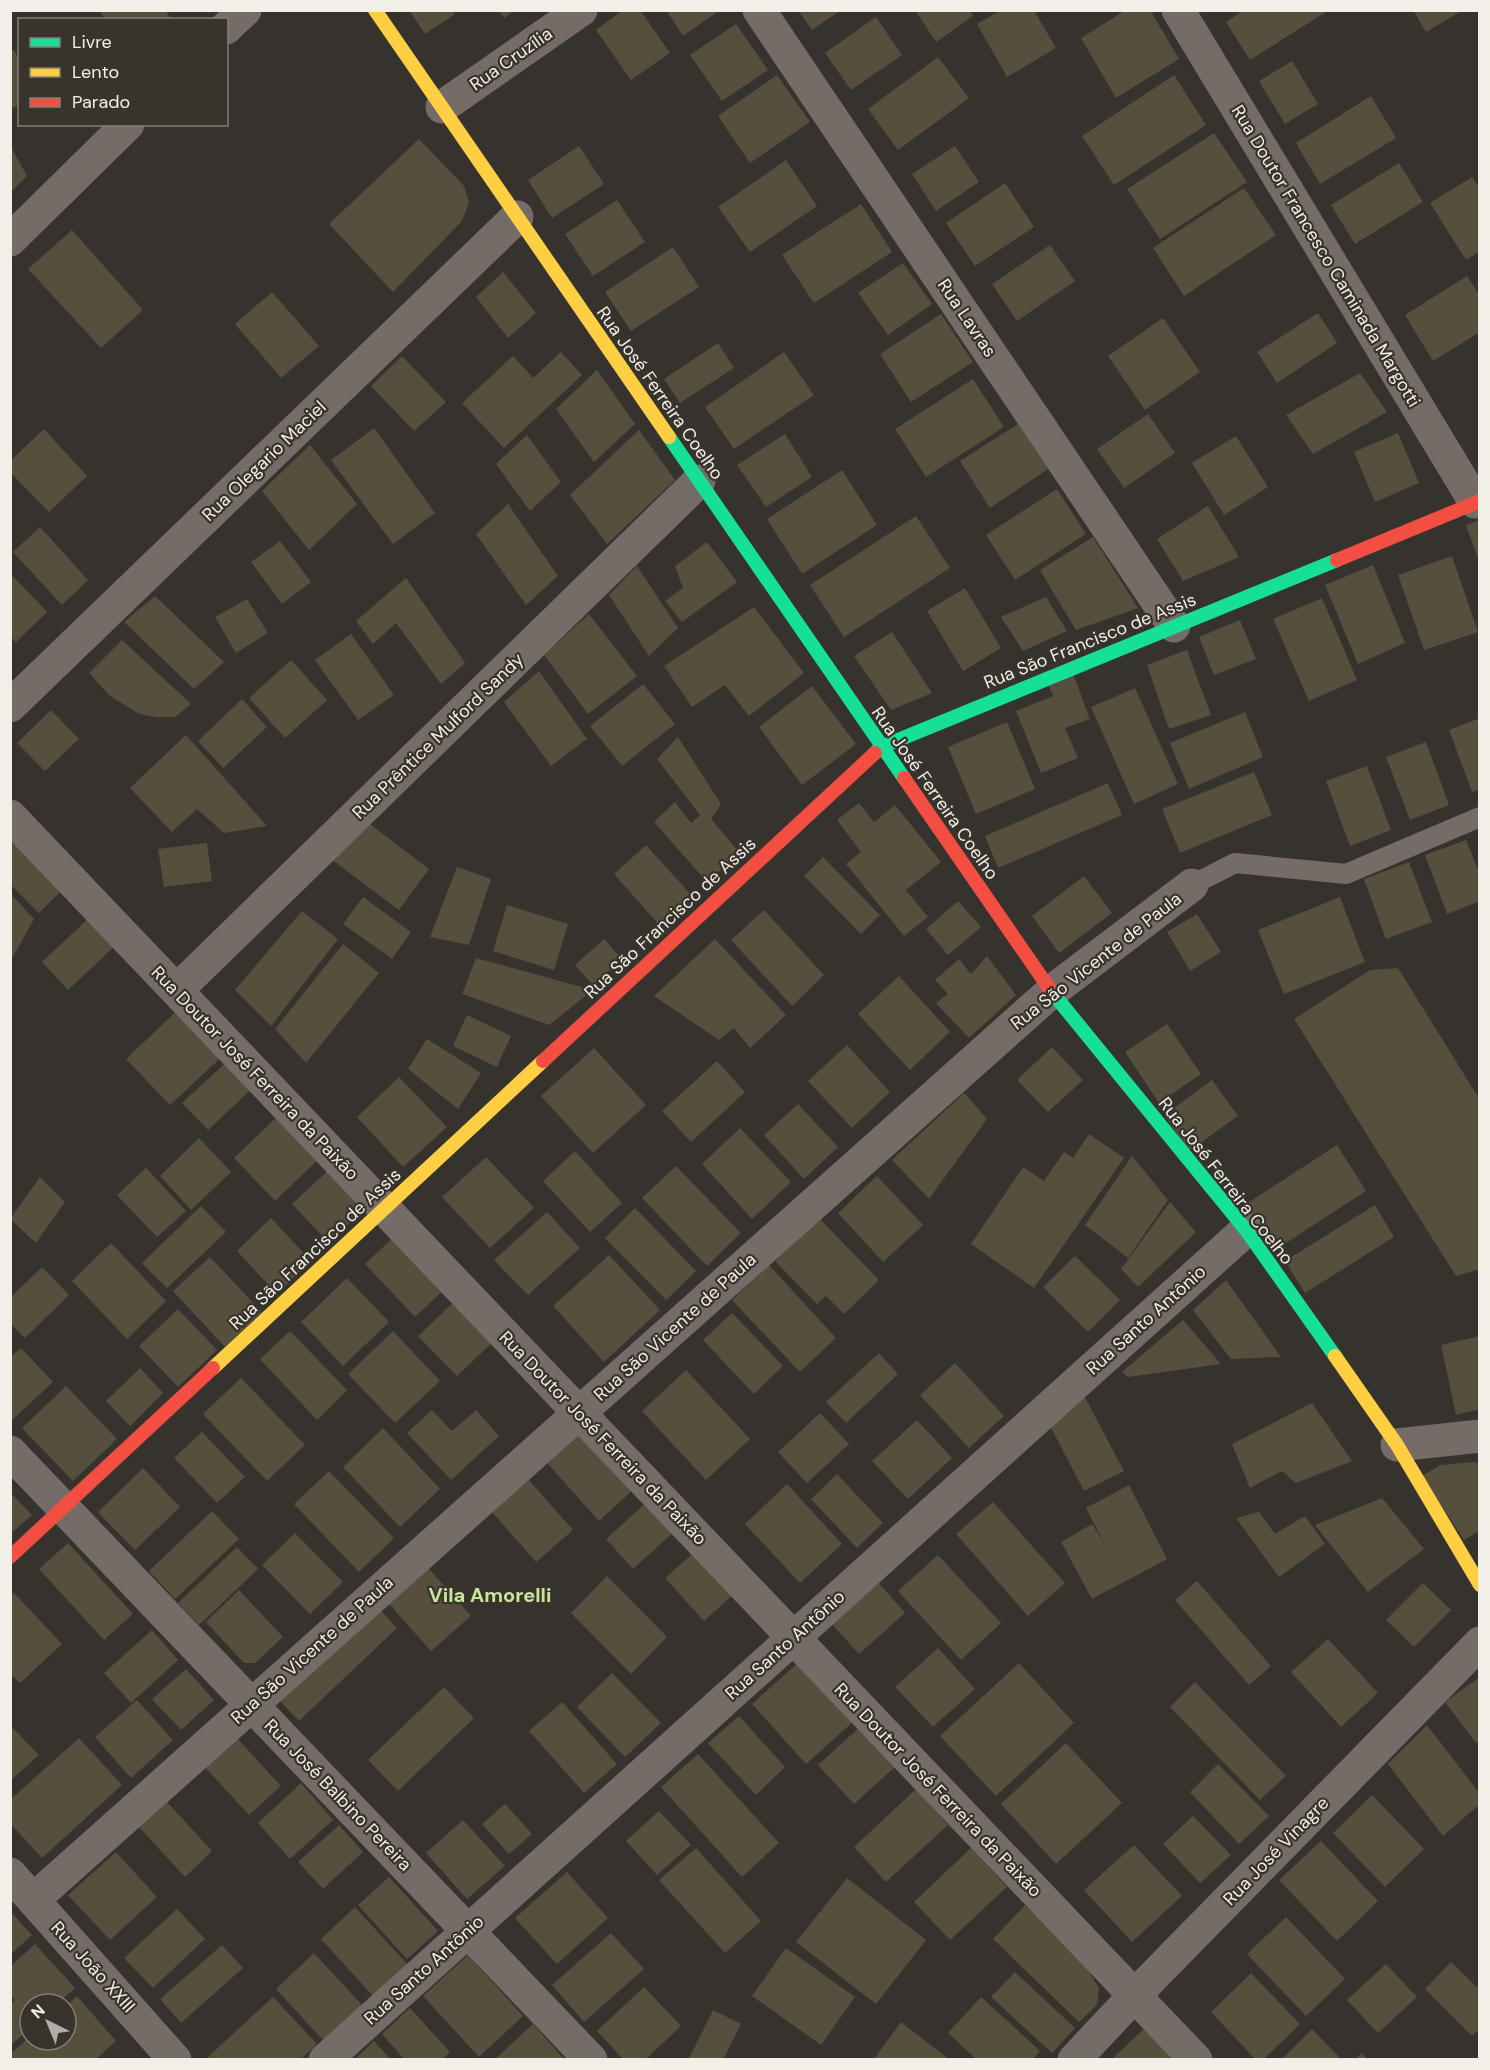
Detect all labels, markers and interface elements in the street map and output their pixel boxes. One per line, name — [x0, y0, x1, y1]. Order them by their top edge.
legend — [18, 18, 228, 126]
street label: Rua Cruzília — [465, 22, 557, 96]
text: Livre — [72, 30, 112, 54]
text: Lento — [72, 60, 119, 84]
text: Parado — [72, 90, 130, 114]
street label: Rua Doutor Francesco Caminada Margotti — [1226, 100, 1426, 412]
street label: Rua Lavras — [932, 274, 1002, 362]
street label: Rua José Ferreira Coelho — [591, 302, 729, 484]
street label: Rua Olegario Maciel — [197, 395, 331, 527]
street label: Rua São Francisco de Assis — [980, 587, 1200, 695]
street label: Rua Prêntice Mulford Sandy — [347, 648, 529, 824]
street label: Rua José Ferreira Coelho — [866, 702, 1004, 884]
street label: Rua São Francisco de Assis — [579, 832, 761, 1004]
street label: Rua São Vicente de Paula — [1006, 887, 1186, 1035]
street label: Rua Doutor José Ferreira da Paixão — [146, 961, 364, 1185]
street label: Rua José Ferreira Coelho — [1153, 1092, 1299, 1270]
street label: Rua São Francisco de Assis — [224, 1163, 406, 1335]
street label: Rua São Vicente de Paula — [589, 1248, 761, 1406]
street label: Rua Santo Antônio — [1081, 1260, 1211, 1380]
street label: Rua Doutor José Ferreira da Paixão — [494, 1326, 712, 1550]
street label: Rua São Vicente de Paula — [226, 1571, 398, 1729]
district label: Vila Amorelli — [429, 1582, 551, 1608]
street label: Rua Santo Antônio — [720, 1585, 850, 1705]
street label: Rua Doutor José Ferreira da Paixão — [829, 1678, 1047, 1902]
street label: Rua José Balbino Pereira — [259, 1714, 417, 1876]
street label: Rua José Vinagre — [1218, 1791, 1334, 1911]
street label: Rua Santo Antônio — [359, 1910, 489, 2030]
street label: Rua João XXIII — [46, 1916, 140, 2018]
north arrow — [18, 1992, 78, 2052]
text: N — [27, 2000, 50, 2023]

